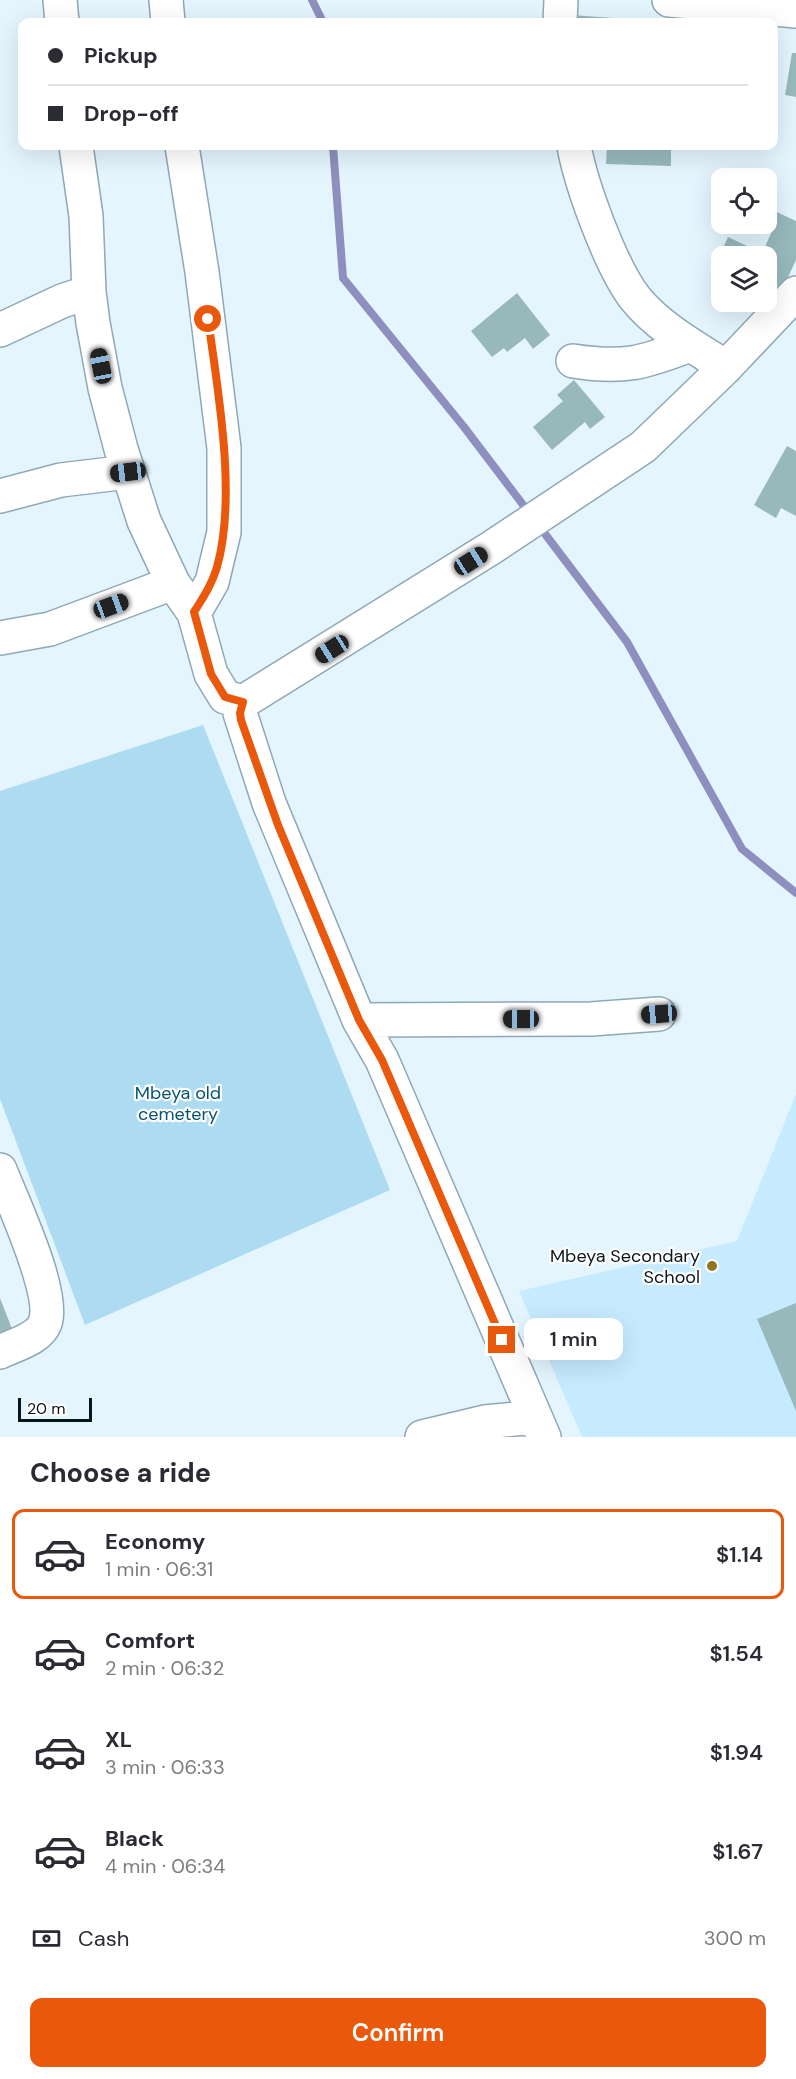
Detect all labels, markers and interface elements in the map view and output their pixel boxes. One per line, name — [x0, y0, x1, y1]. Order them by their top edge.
text: Pickup — [84, 41, 158, 70]
text: Drop-off — [84, 99, 179, 128]
map controls — [711, 168, 777, 312]
button: locate — [711, 168, 777, 234]
button: layers — [711, 246, 777, 312]
route start — [194, 305, 221, 332]
car — [89, 347, 113, 385]
car — [109, 461, 147, 483]
car — [451, 544, 491, 578]
car — [91, 591, 131, 621]
car — [312, 632, 352, 666]
car — [640, 1004, 678, 1024]
car — [503, 1010, 539, 1028]
park label: Mbeya old cemetery — [135, 1081, 221, 1126]
place label: Mbeya Secondary School — [550, 1244, 700, 1289]
marker: Mbeya Secondary School — [705, 1259, 719, 1273]
callout: 1 min — [523, 1319, 622, 1361]
route end — [488, 1326, 515, 1353]
text: 1 min — [550, 1326, 597, 1352]
scale bar — [18, 1395, 92, 1422]
text: 20 m — [27, 1398, 66, 1419]
text: Choose a ride — [30, 1455, 211, 1490]
icon: car — [33, 1527, 87, 1581]
text: Economy — [105, 1527, 205, 1556]
text: $1.14 — [716, 1540, 763, 1569]
text: 1 min · 06:31 — [105, 1556, 213, 1582]
icon: car — [33, 1626, 87, 1680]
text: Comfort — [105, 1626, 195, 1655]
text: $1.54 — [709, 1639, 763, 1668]
text: 2 min · 06:32 — [105, 1655, 224, 1681]
icon: car — [33, 1725, 87, 1779]
text: XL — [105, 1725, 132, 1754]
text: $1.94 — [710, 1738, 763, 1767]
text: 3 min · 06:33 — [105, 1754, 225, 1780]
icon: car — [33, 1824, 87, 1878]
text: Black — [105, 1824, 164, 1853]
text: $1.67 — [712, 1837, 763, 1866]
text: 4 min · 06:34 — [105, 1853, 225, 1879]
icon: cash — [30, 1922, 63, 1955]
text: Cash — [78, 1924, 129, 1953]
text: 300 m — [704, 1925, 766, 1951]
button: Confirm — [30, 1998, 766, 2067]

